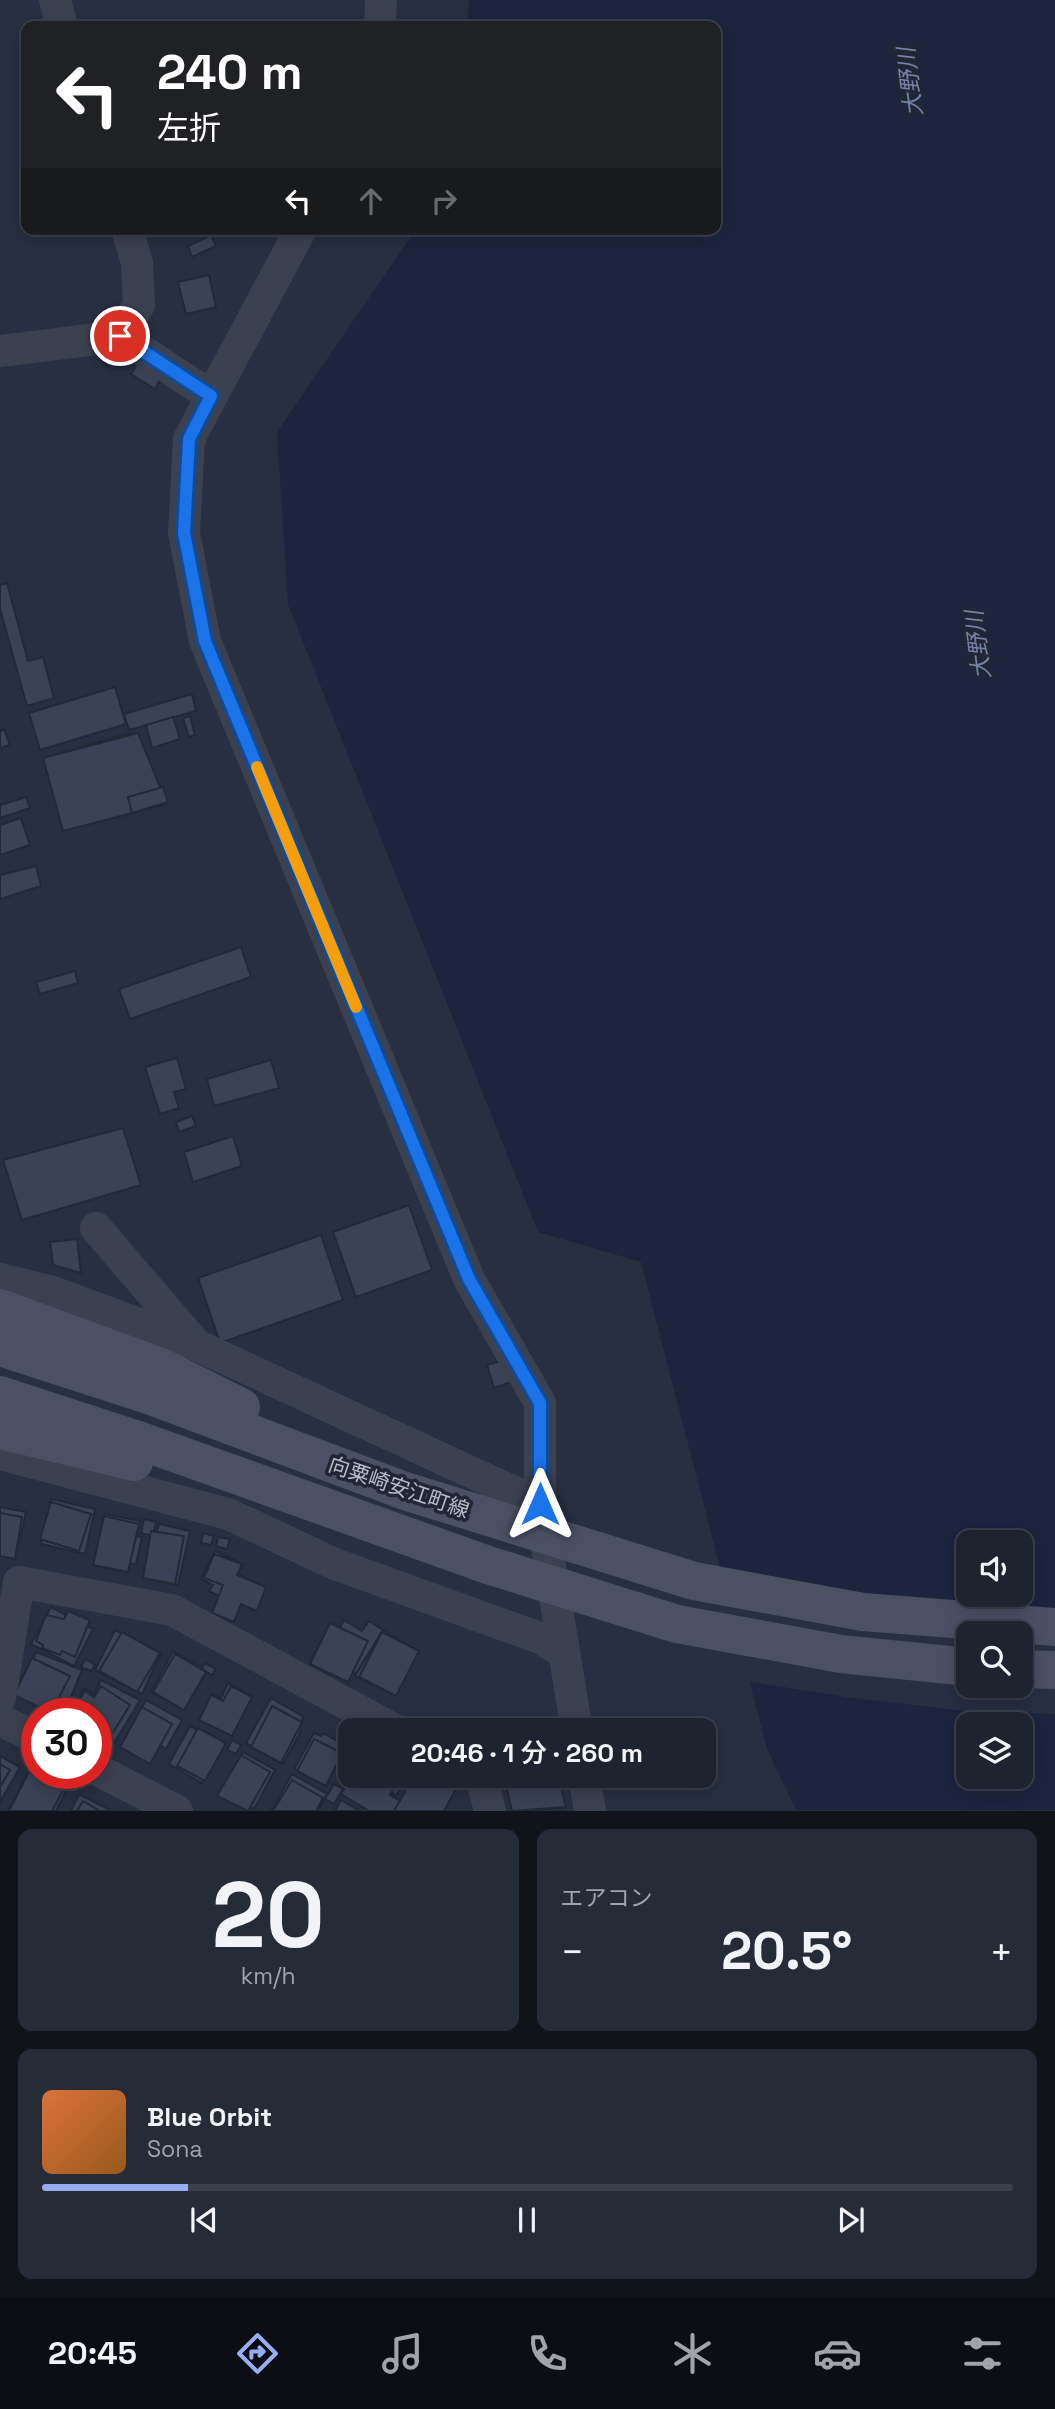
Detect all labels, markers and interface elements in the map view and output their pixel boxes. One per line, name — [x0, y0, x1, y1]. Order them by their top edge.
text: 240 m — [157, 41, 303, 103]
water label: 大野川 — [891, 43, 929, 118]
icon: left — [42, 49, 133, 140]
text: 左折 — [157, 108, 221, 148]
icon: left — [279, 182, 317, 220]
icon: ahead — [352, 182, 390, 220]
icon: right — [425, 182, 463, 220]
pin — [90, 306, 150, 366]
icon: arrive — [101, 317, 139, 355]
water label: 大野川 — [959, 606, 997, 681]
street label: 向粟崎安江町線 — [325, 1450, 473, 1524]
position arrow — [503, 1467, 577, 1541]
map controls — [956, 1530, 1033, 1789]
button: sound — [956, 1530, 1033, 1607]
button: search — [956, 1621, 1033, 1698]
speed limit sign: 30 — [21, 1698, 112, 1789]
button: layers — [956, 1712, 1033, 1789]
text: 20:46 · 1 分 · 260 m — [411, 1736, 643, 1770]
text: 20 — [212, 1857, 325, 1974]
text: エアコン — [561, 1883, 653, 1913]
text: 20.5° — [721, 1918, 852, 1984]
text: − — [561, 1928, 584, 1976]
text: + — [989, 1928, 1013, 1976]
text: km/h — [241, 1961, 296, 1991]
text: Blue Orbit — [147, 2100, 272, 2134]
text: Sona — [147, 2134, 203, 2164]
icon: previous — [185, 2201, 223, 2239]
icon: pause — [508, 2201, 546, 2239]
icon: next — [832, 2201, 870, 2239]
icon: directions — [233, 2329, 282, 2378]
icon: music — [378, 2329, 427, 2378]
icon: phone — [523, 2329, 572, 2378]
icon: climate — [668, 2329, 717, 2378]
icon: car — [813, 2329, 862, 2378]
icon: filters — [958, 2329, 1007, 2378]
text: 20:45 — [48, 2333, 137, 2373]

